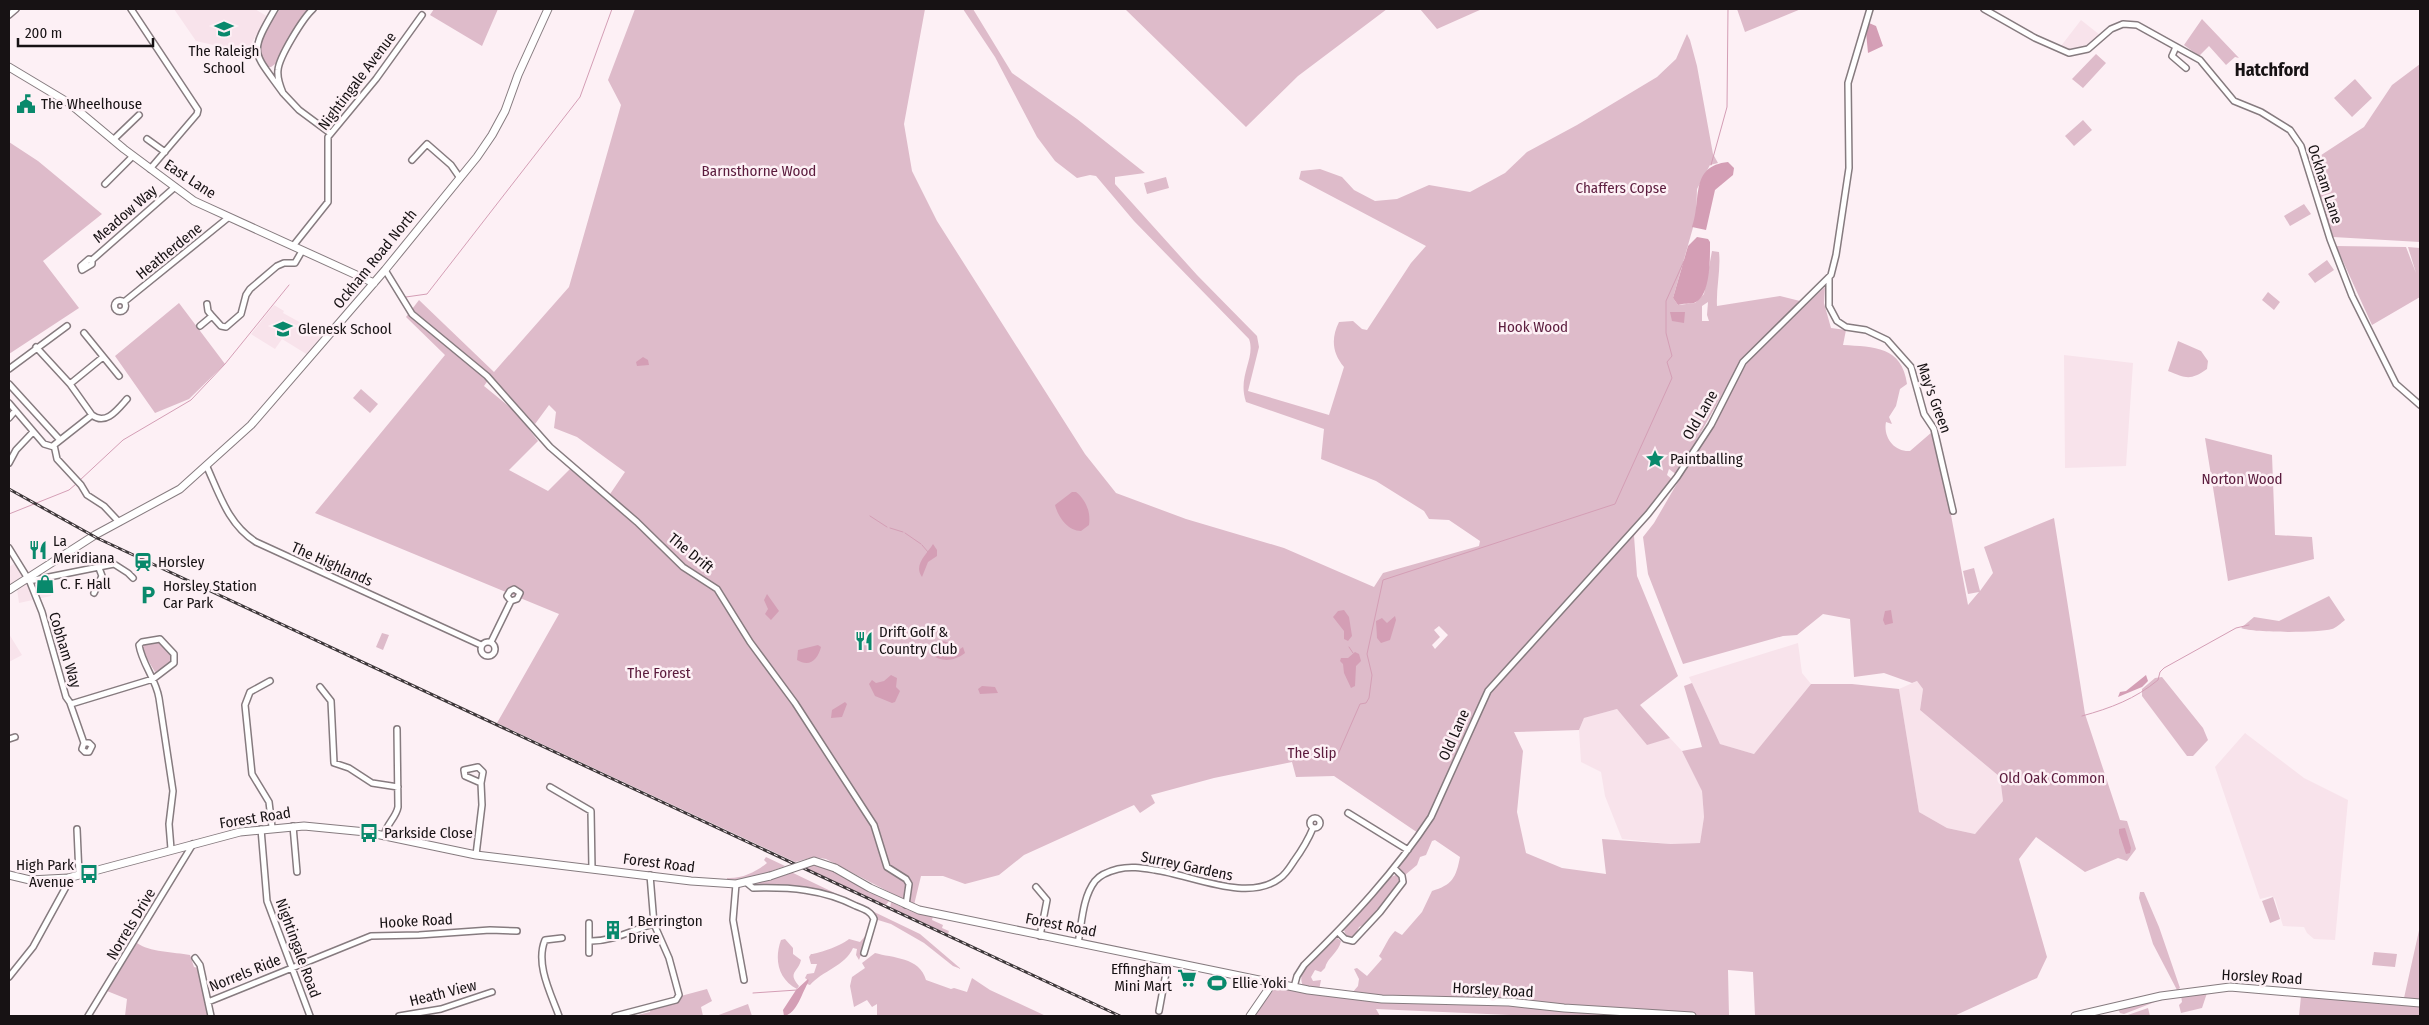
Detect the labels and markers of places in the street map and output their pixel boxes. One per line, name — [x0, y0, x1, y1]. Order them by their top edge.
school or university icon: The Raleigh School — [213, 18, 235, 40]
place label: The Raleigh School — [188, 42, 260, 77]
public building icon: The Wheelhouse — [15, 93, 37, 115]
place label: The Wheelhouse — [41, 95, 142, 113]
school or university icon: Glenesk School — [272, 318, 294, 340]
place label: Glenesk School — [298, 320, 392, 338]
place icon: Paintballing — [1644, 448, 1666, 470]
place label: Paintballing — [1670, 450, 1743, 468]
place label: La Meridiana — [53, 532, 115, 567]
restaurant icon: La Meridiana — [27, 539, 49, 561]
station icon: Horsley — [132, 551, 154, 573]
place label: Horsley — [158, 553, 205, 571]
shop icon: C. F. Hall — [34, 573, 56, 595]
place label: C. F. Hall — [60, 575, 111, 593]
place label: Horsley Station Car Park — [163, 577, 257, 612]
parking icon: Horsley Station Car Park — [137, 584, 159, 606]
place label: Drift Golf & Country Club — [879, 623, 958, 658]
restaurant icon: Drift Golf & Country Club — [853, 630, 875, 652]
bus stop icon: Parkside Close — [358, 822, 380, 844]
place label: Parkside Close — [384, 824, 473, 842]
place label: High Park Avenue — [16, 856, 74, 891]
bus stop icon: High Park Avenue — [78, 863, 100, 885]
place label: 1 Berrington Drive — [628, 912, 703, 947]
building icon: 1 Berrington Drive — [602, 919, 624, 941]
place label: Effingham Mini Mart — [1111, 960, 1172, 995]
supermarket icon: Effingham Mini Mart — [1176, 967, 1198, 989]
sports icon: Ellie Yoki — [1206, 972, 1228, 994]
place label: Ellie Yoki — [1232, 974, 1287, 992]

